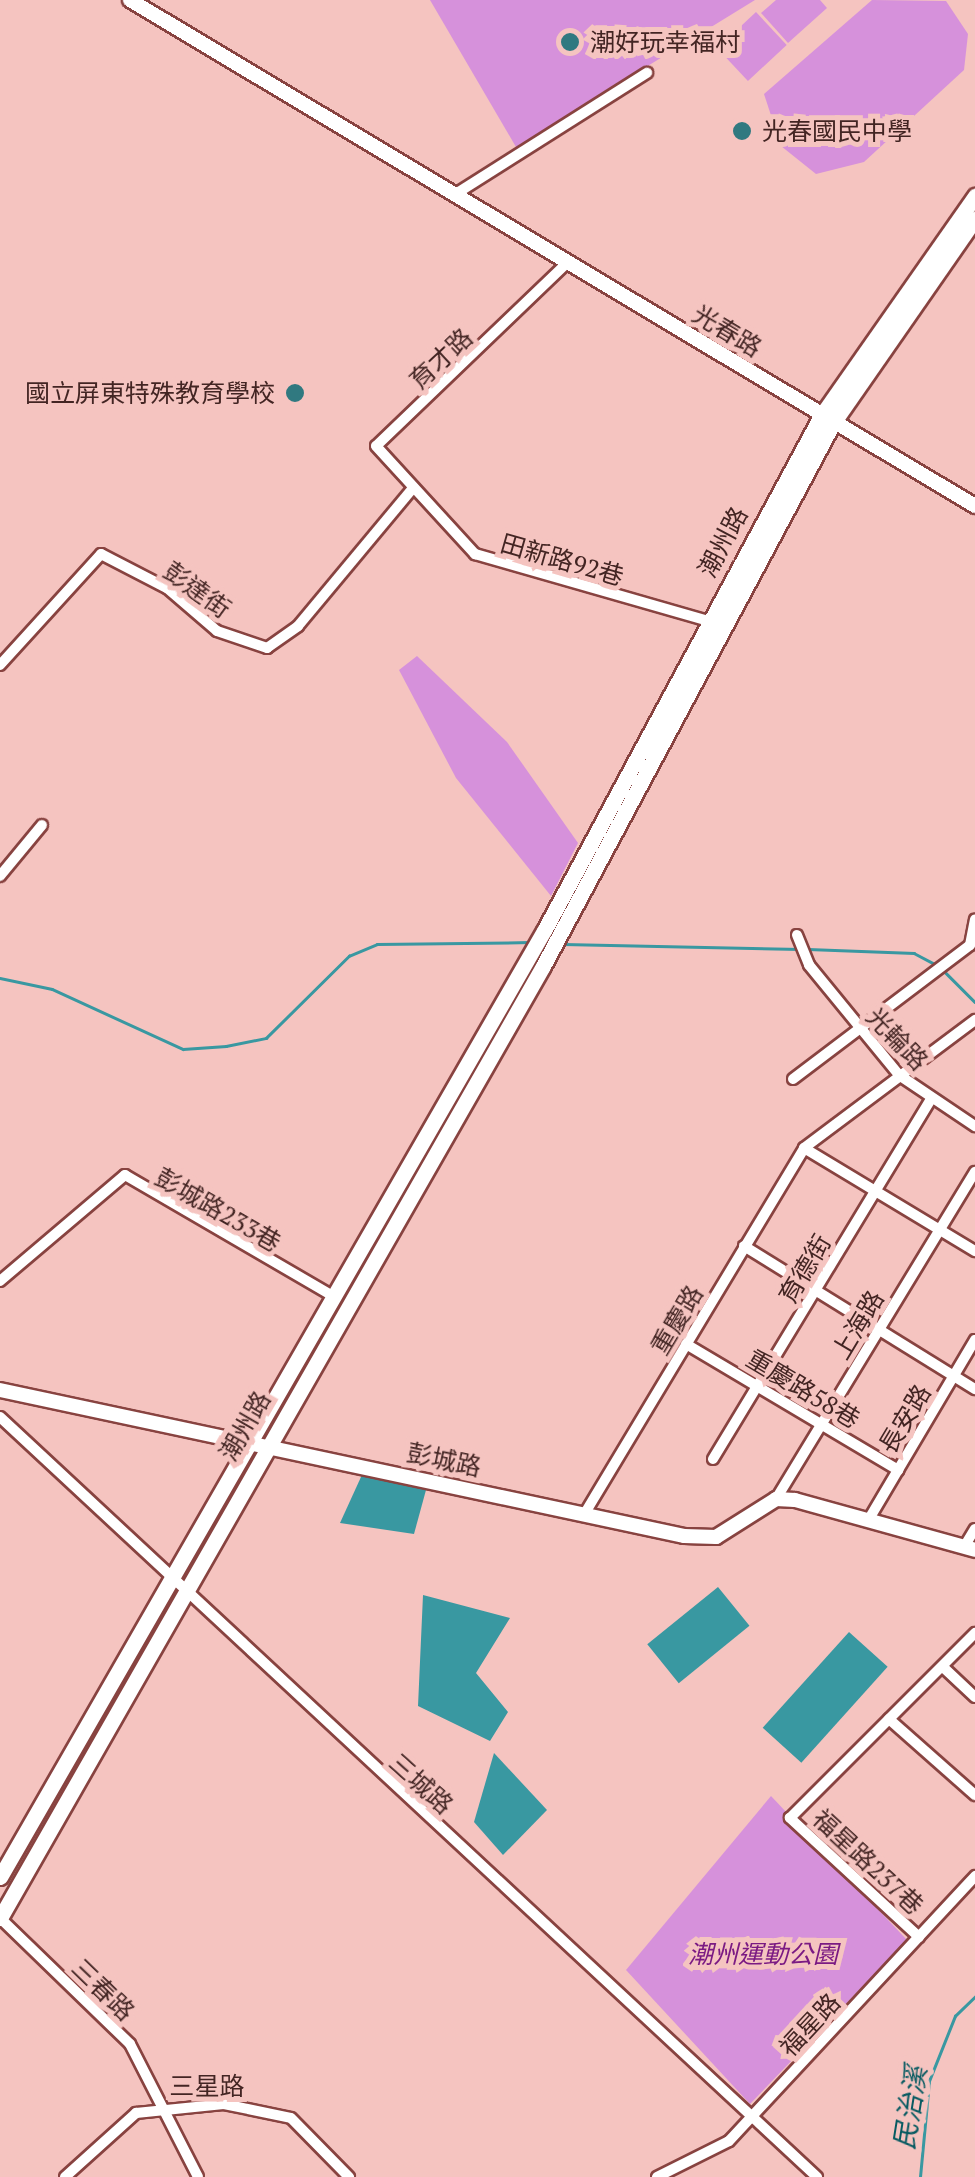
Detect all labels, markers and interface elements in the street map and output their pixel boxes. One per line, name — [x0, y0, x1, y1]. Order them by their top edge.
place label: 潮好玩幸福村 — [590, 27, 740, 57]
marker: 潮好玩幸福村 — [559, 31, 581, 53]
place label: 光春國民中學 — [762, 116, 912, 146]
marker: 光春國民中學 — [731, 120, 753, 142]
street label: 光春路 — [687, 299, 767, 363]
street label: 育才路 — [403, 322, 479, 396]
place label: 國立屏東特殊教育學校 — [25, 378, 275, 408]
marker: 國立屏東特殊教育學校 — [284, 382, 306, 404]
street label: 潮州路 — [692, 502, 754, 582]
street label: 田新路92巷 — [497, 528, 627, 592]
street label: 彭達街 — [158, 556, 236, 624]
street label: 光輪路 — [860, 1002, 934, 1076]
street label: 彭城路233巷 — [150, 1162, 286, 1258]
street label: 育德街 — [773, 1229, 837, 1309]
street label: 重慶路 — [645, 1280, 709, 1360]
street label: 上海路 — [826, 1285, 890, 1365]
street label: 重慶路58巷 — [741, 1344, 865, 1434]
street label: 長安路 — [873, 1379, 937, 1459]
street label: 潮州路 — [213, 1386, 277, 1466]
street label: 彭城路 — [404, 1438, 484, 1482]
street label: 三城路 — [383, 1748, 459, 1820]
street label: 福星路237巷 — [807, 1803, 929, 1921]
park label: 潮州運動公園 — [688, 1939, 838, 1969]
street label: 三春路 — [66, 1953, 140, 2027]
street label: 福星路 — [773, 1987, 847, 2063]
water label: 民治溪 — [887, 2064, 933, 2152]
street label: 三星路 — [170, 2071, 244, 2101]

